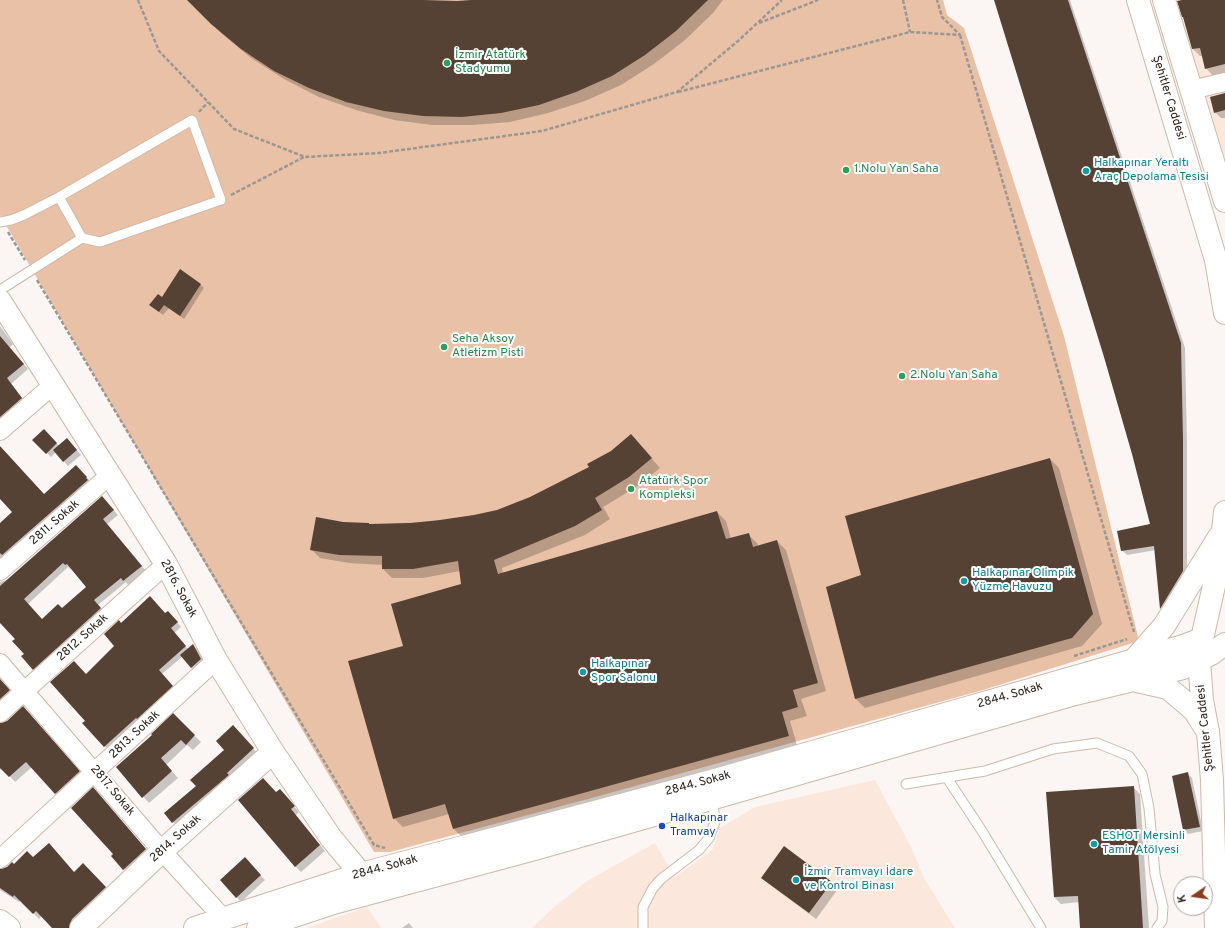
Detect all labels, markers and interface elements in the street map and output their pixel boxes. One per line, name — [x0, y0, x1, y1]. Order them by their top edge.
place label: İzmir Atatürk Stadyumu — [455, 49, 526, 77]
street label: Şehitler Caddesi — [1148, 54, 1188, 142]
marker: İzmir Atatürk Stadyumu — [442, 58, 452, 68]
place label: Halkapınar Yeraltı Araç Depolama Tesisi — [1094, 157, 1209, 185]
place label: 1.Nolu Yan Saha — [854, 163, 939, 177]
marker: 1.Nolu Yan Saha — [841, 165, 851, 175]
marker: Halkapınar Yeraltı Araç Depolama Tesisi — [1081, 166, 1091, 176]
place label: Seha Aksoy Atletizm Pisti — [452, 333, 524, 361]
marker: Seha Aksoy Atletizm Pisti — [439, 342, 449, 352]
place label: 2.Nolu Yan Saha — [910, 369, 998, 383]
marker: 2.Nolu Yan Saha — [897, 371, 907, 381]
place label: Atatürk Spor Kompleksi — [639, 475, 708, 503]
marker: Atatürk Spor Kompleksi — [626, 484, 636, 494]
street label: 2811. Sokak — [27, 497, 83, 549]
street label: 2816. Sokak — [157, 557, 199, 621]
place label: Halkapınar Olimpik Yüzme Havuzu — [972, 567, 1074, 595]
marker: Halkapınar Olimpik Yüzme Havuzu — [959, 576, 969, 586]
street label: 2812. Sokak — [54, 611, 112, 665]
place label: Halkapınar Spor Salonu — [591, 658, 656, 686]
marker: Halkapınar Spor Salonu — [578, 667, 588, 677]
street label: 2844. Sokak — [976, 680, 1044, 712]
street label: Şehitler Caddesi — [1194, 684, 1218, 772]
street label: 2813. Sokak — [107, 708, 163, 762]
street label: 2817. Sokak — [87, 763, 137, 819]
street label: 2844. Sokak — [664, 768, 732, 800]
street label: 2814. Sokak — [147, 812, 205, 866]
place label: Halkapınar Tramvay — [670, 812, 728, 840]
marker: Halkapınar Tramvay — [657, 821, 667, 831]
place label: ESHOT Mersinli Tamir Atölyesi — [1102, 830, 1185, 858]
marker: ESHOT Mersinli Tamir Atölyesi — [1089, 839, 1099, 849]
street label: 2844. Sokak — [351, 852, 419, 884]
place label: İzmir Tramvayı İdare ve Kontrol Binası — [804, 866, 913, 894]
marker: İzmir Tramvayı İdare ve Kontrol Binası — [791, 875, 801, 885]
north arrow — [1173, 876, 1213, 916]
text: K — [1175, 893, 1190, 904]

